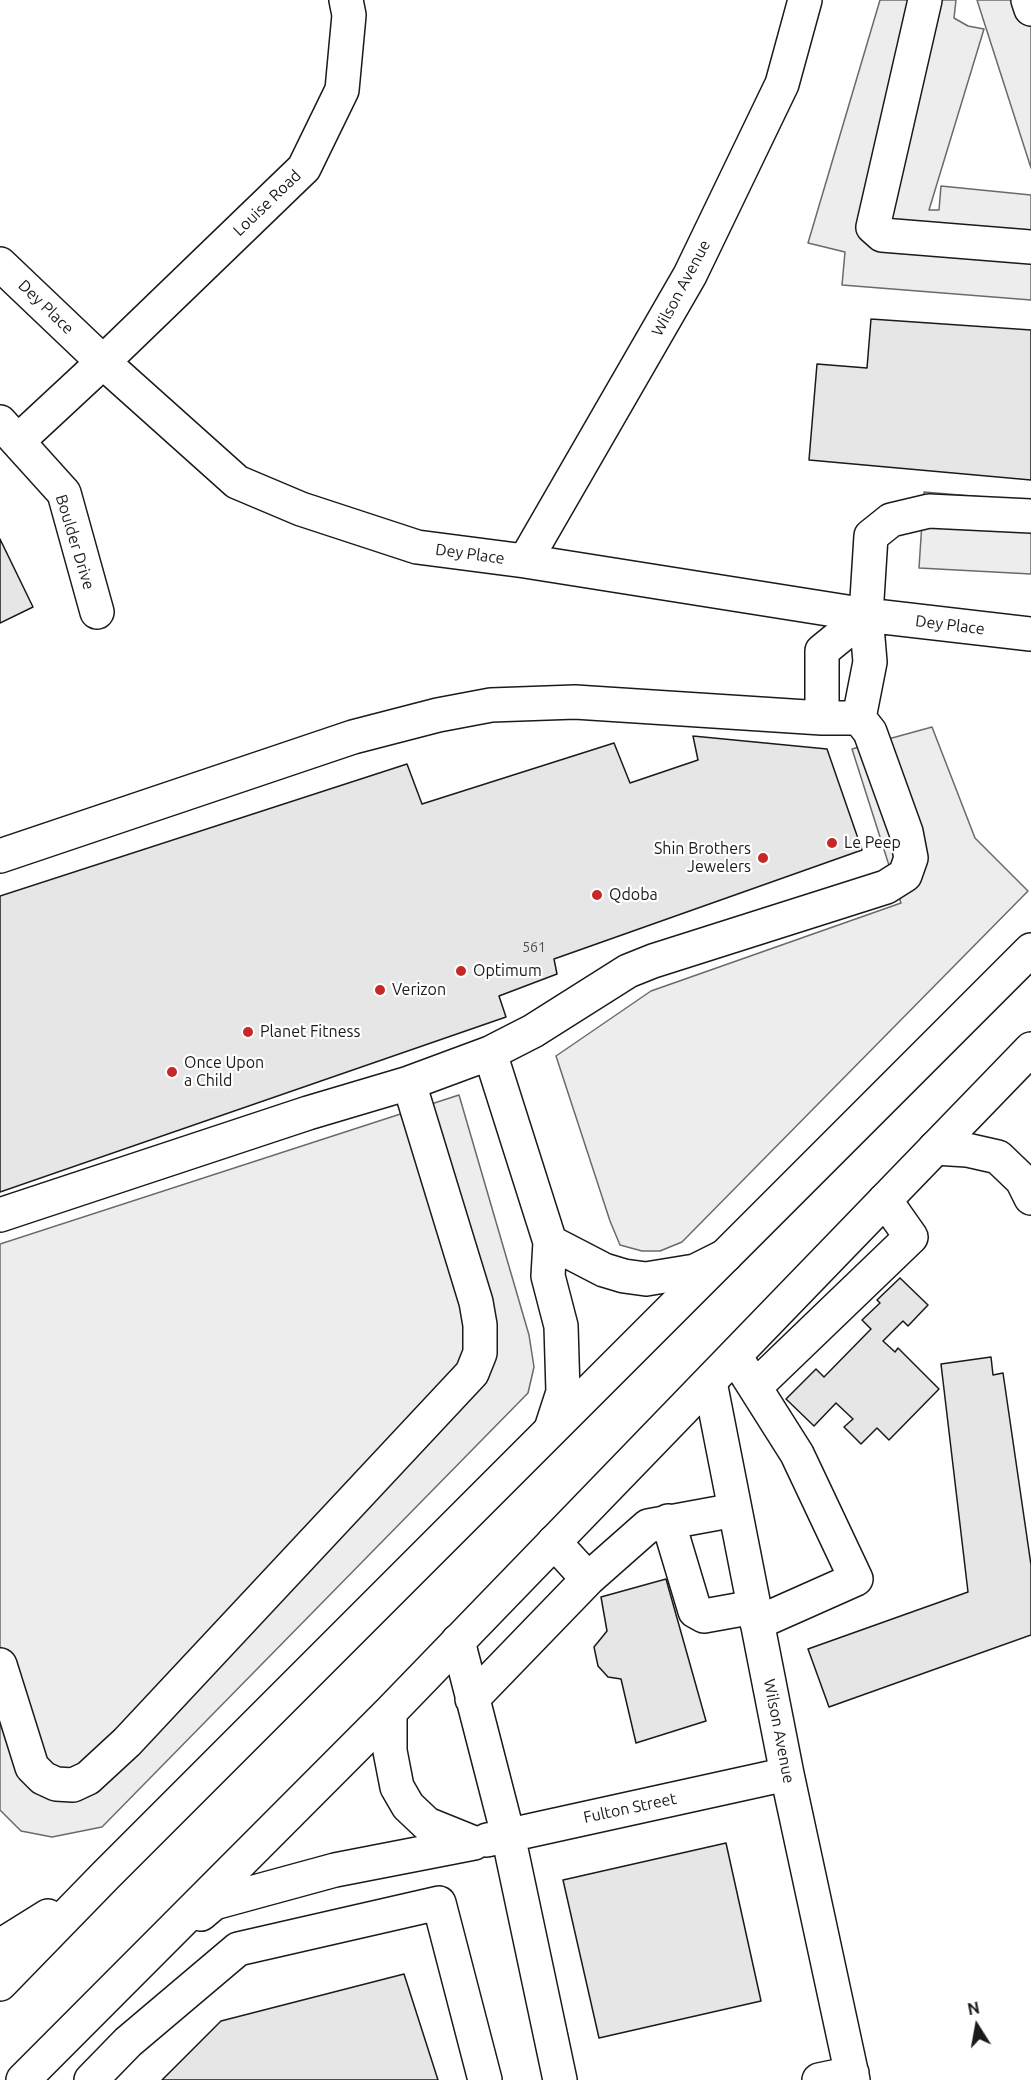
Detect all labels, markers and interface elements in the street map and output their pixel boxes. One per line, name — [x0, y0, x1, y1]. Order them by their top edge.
street label: Louise Road — [229, 166, 305, 240]
street label: Wilson Avenue — [648, 237, 714, 339]
street label: Dey Place — [14, 276, 78, 338]
street label: Boulder Drive — [51, 492, 99, 592]
street label: Dey Place — [434, 540, 506, 568]
street label: Dey Place — [914, 611, 986, 639]
place label: Le Peep — [844, 833, 901, 853]
marker: Le Peep — [825, 836, 839, 850]
place label: Shin Brothers Jewelers — [654, 839, 751, 877]
marker: Shin Brothers Jewelers — [756, 851, 770, 865]
place label: Qdoba — [609, 885, 658, 905]
marker: Qdoba — [590, 888, 604, 902]
house number: 561 — [522, 939, 546, 955]
place label: Optimum — [473, 961, 542, 981]
marker: Optimum — [454, 964, 468, 978]
place label: Verizon — [392, 980, 446, 1000]
marker: Verizon — [373, 983, 387, 997]
place label: Planet Fitness — [260, 1022, 360, 1042]
marker: Planet Fitness — [241, 1025, 255, 1039]
place label: Once Upon a Child — [184, 1053, 264, 1091]
marker: Once Upon a Child — [165, 1065, 179, 1079]
street label: Wilson Avenue — [759, 1677, 799, 1785]
street label: Fulton Street — [582, 1789, 678, 1827]
north arrow — [947, 1996, 1007, 2056]
text: N — [966, 1998, 981, 2018]

